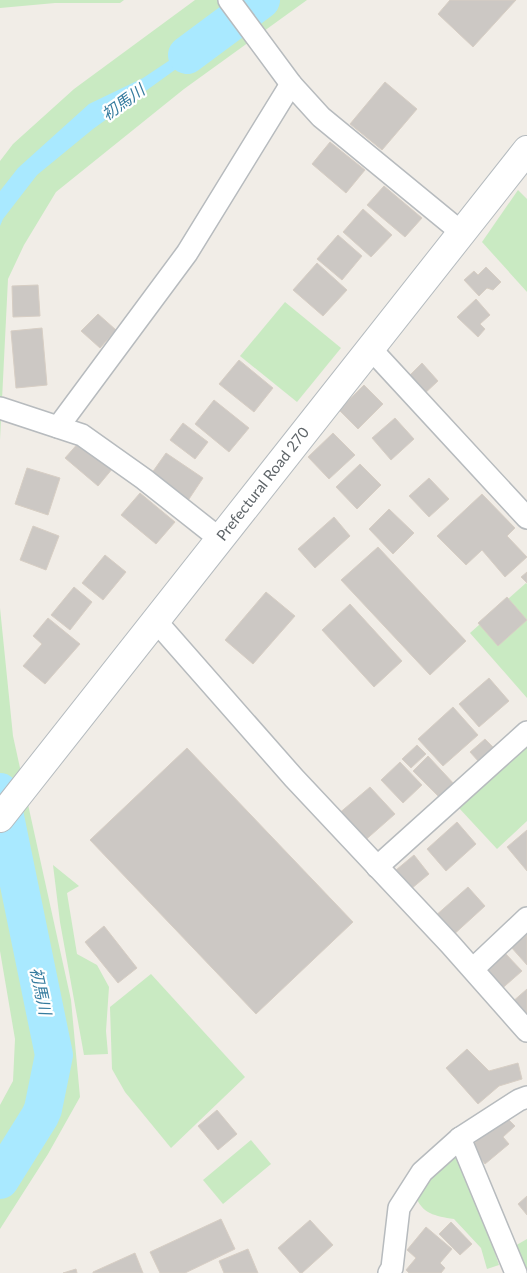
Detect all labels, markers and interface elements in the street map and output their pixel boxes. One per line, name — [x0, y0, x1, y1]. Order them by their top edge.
water label: 初馬川 — [98, 79, 149, 123]
street label: Prefectural Road 270 — [212, 423, 312, 544]
water label: 初馬川 — [27, 965, 56, 1018]

